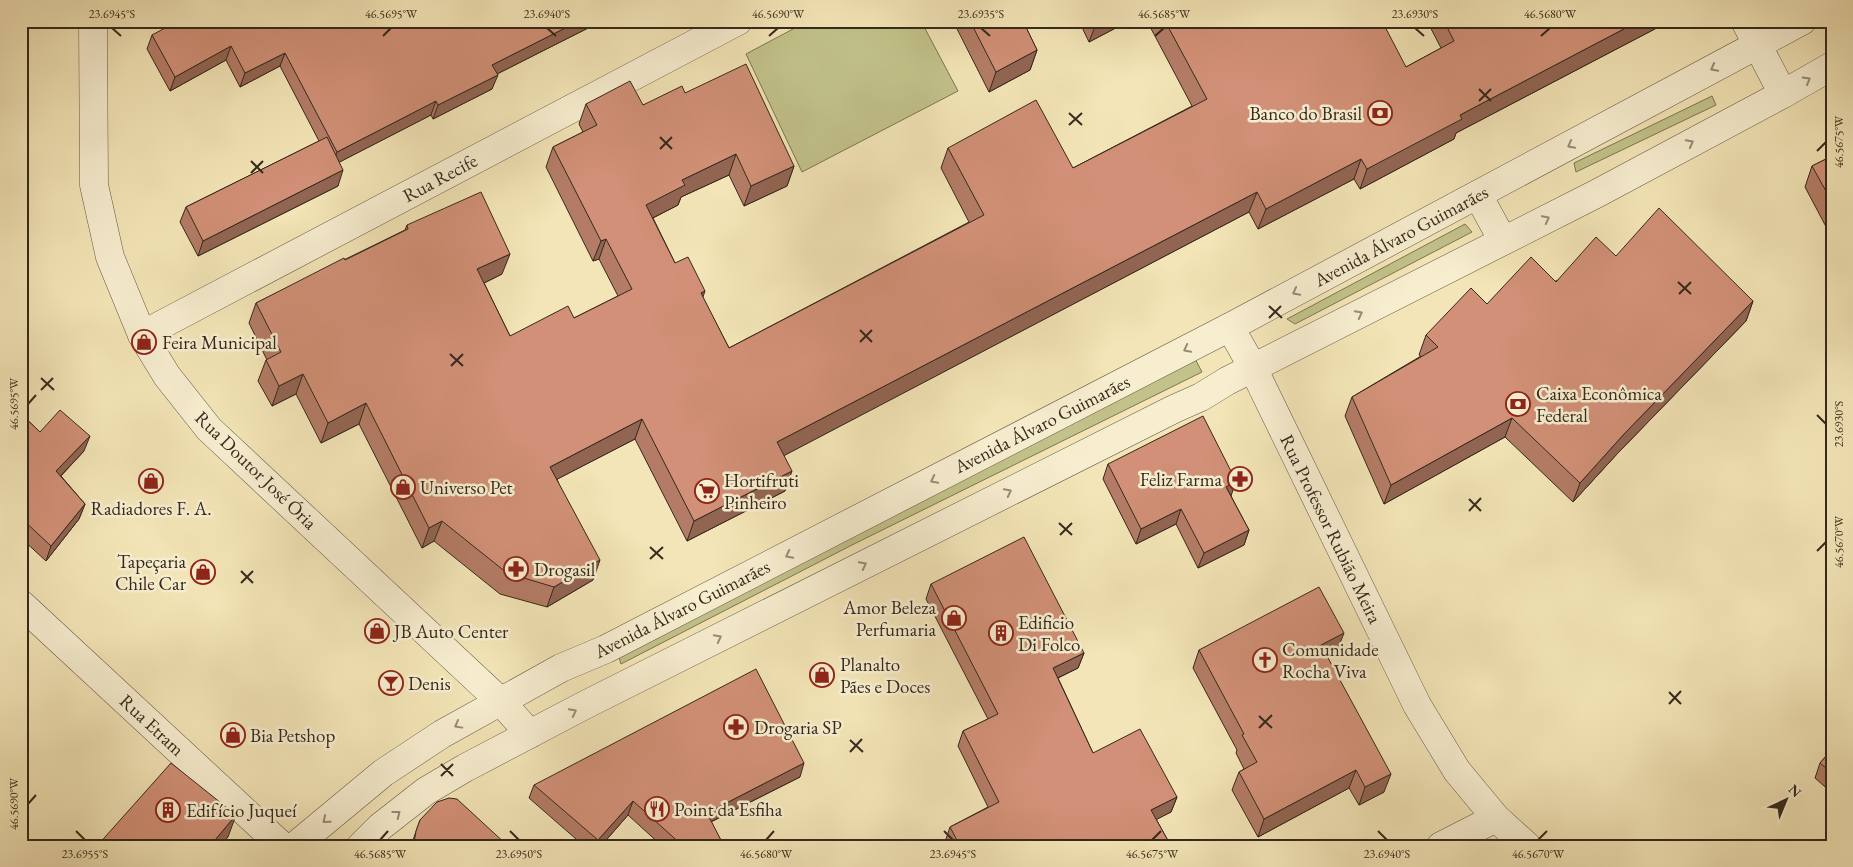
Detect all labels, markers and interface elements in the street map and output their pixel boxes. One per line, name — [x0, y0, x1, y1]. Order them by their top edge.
text: 23.6945°S — [89, 6, 136, 22]
text: 46.5695°W — [365, 6, 418, 22]
text: 23.6940°S — [524, 6, 571, 22]
text: 46.5690°W — [752, 6, 805, 22]
text: 23.6935°S — [958, 6, 1005, 22]
text: 46.5685°W — [1138, 6, 1191, 22]
text: 23.6930°S — [1392, 6, 1439, 22]
text: 46.5680°W — [1524, 6, 1577, 22]
one-way arrow — [1711, 61, 1720, 71]
one-way arrow — [1802, 76, 1811, 86]
bank icon: Banco do Brasil — [1367, 100, 1393, 126]
place label: Banco do Brasil — [1249, 101, 1362, 126]
text: 46.5675°W — [1831, 115, 1847, 168]
one-way arrow — [1568, 138, 1577, 148]
one-way arrow — [1685, 139, 1694, 149]
street label: Rua Recife — [398, 148, 482, 208]
street label: Avenida Álvaro Guimarães — [1309, 179, 1493, 293]
one-way arrow — [1541, 215, 1550, 225]
one-way arrow — [1292, 286, 1301, 296]
one-way arrow — [1354, 310, 1363, 320]
shop icon: Feira Municipal — [131, 329, 157, 355]
place label: Feira Municipal — [162, 330, 277, 355]
one-way arrow — [1183, 343, 1192, 353]
street label: Avenida Álvaro Guimarães — [949, 369, 1134, 480]
text: 46.5695°W — [6, 377, 22, 430]
place label: Caixa Econômica Federal — [1536, 381, 1662, 428]
bank icon: Caixa Econômica Federal — [1505, 391, 1531, 417]
text: 23.6930°S — [1831, 400, 1847, 447]
street label: Rua Doutor José Ória — [190, 405, 323, 535]
street label: Rua Professor Rubião Meira — [1274, 430, 1388, 628]
pharmacy icon: Feliz Farma — [1227, 466, 1253, 492]
place label: Feliz Farma — [1140, 467, 1222, 492]
shop icon: Radiadores F. A. — [138, 468, 164, 494]
place label: Hortifruti Pinheiro — [724, 468, 799, 515]
shop icon: Universo Pet — [390, 474, 416, 500]
one-way arrow — [930, 474, 939, 484]
place label: Universo Pet — [420, 475, 513, 500]
supermarket icon: Hortifruti Pinheiro — [694, 478, 720, 504]
one-way arrow — [1003, 488, 1012, 498]
place label: Radiadores F. A. — [90, 496, 212, 521]
text: 46.5670°W — [1831, 515, 1847, 568]
place label: Tapeçaria Chile Car — [115, 549, 187, 596]
one-way arrow — [786, 549, 795, 559]
street label: Avenida Álvaro Guimarães — [589, 554, 774, 665]
pharmacy icon: Drogasil — [503, 556, 529, 582]
place label: Drogasil — [534, 557, 596, 582]
shop icon: Tapeçaria Chile Car — [190, 559, 216, 585]
one-way arrow — [858, 561, 867, 571]
place label: Amor Beleza Perfumaria — [842, 595, 936, 642]
shop icon: Amor Beleza Perfumaria — [941, 605, 967, 631]
place label: Edificio Di Folco — [1018, 610, 1080, 657]
shop icon: JB Auto Center — [364, 618, 390, 644]
place label: JB Auto Center — [392, 619, 509, 644]
building icon: Edificio Di Folco — [988, 620, 1014, 646]
one-way arrow — [713, 634, 722, 644]
place label: Comunidade Rocha Viva — [1282, 637, 1379, 684]
church icon: Comunidade Rocha Viva — [1252, 647, 1278, 673]
place label: Planalto Pães e Doces — [840, 652, 930, 699]
shop icon: Planalto Pães e Doces — [809, 662, 835, 688]
bar icon: Denis — [378, 670, 404, 696]
place label: Denis — [408, 671, 451, 696]
street label: Rua Etram — [114, 689, 190, 762]
one-way arrow — [568, 708, 577, 718]
pharmacy icon: Drogaria SP — [723, 714, 749, 740]
place label: Drogaria SP — [754, 715, 842, 740]
one-way arrow — [454, 719, 463, 729]
shop icon: Bia Petshop — [220, 722, 246, 748]
place label: Bia Petshop — [250, 723, 335, 748]
north arrow — [1760, 774, 1810, 824]
text: 46.5690°W — [6, 777, 22, 830]
text: N — [1785, 780, 1806, 802]
restaurant icon: Point da Esfiha — [644, 796, 670, 822]
building icon: Edifício Juqueí — [155, 797, 181, 823]
place label: Point da Esfiha — [674, 797, 783, 822]
place label: Edifício Juqueí — [186, 798, 297, 823]
one-way arrow — [392, 810, 401, 819]
one-way arrow — [323, 814, 332, 823]
text: 23.6955°S — [62, 846, 109, 862]
text: 46.5685°W — [354, 846, 407, 862]
text: 23.6950°S — [496, 846, 543, 862]
text: 46.5680°W — [740, 846, 793, 862]
text: 23.6945°S — [930, 846, 977, 862]
text: 46.5675°W — [1126, 846, 1179, 862]
text: 23.6940°S — [1364, 846, 1411, 862]
text: 46.5670°W — [1512, 846, 1565, 862]

